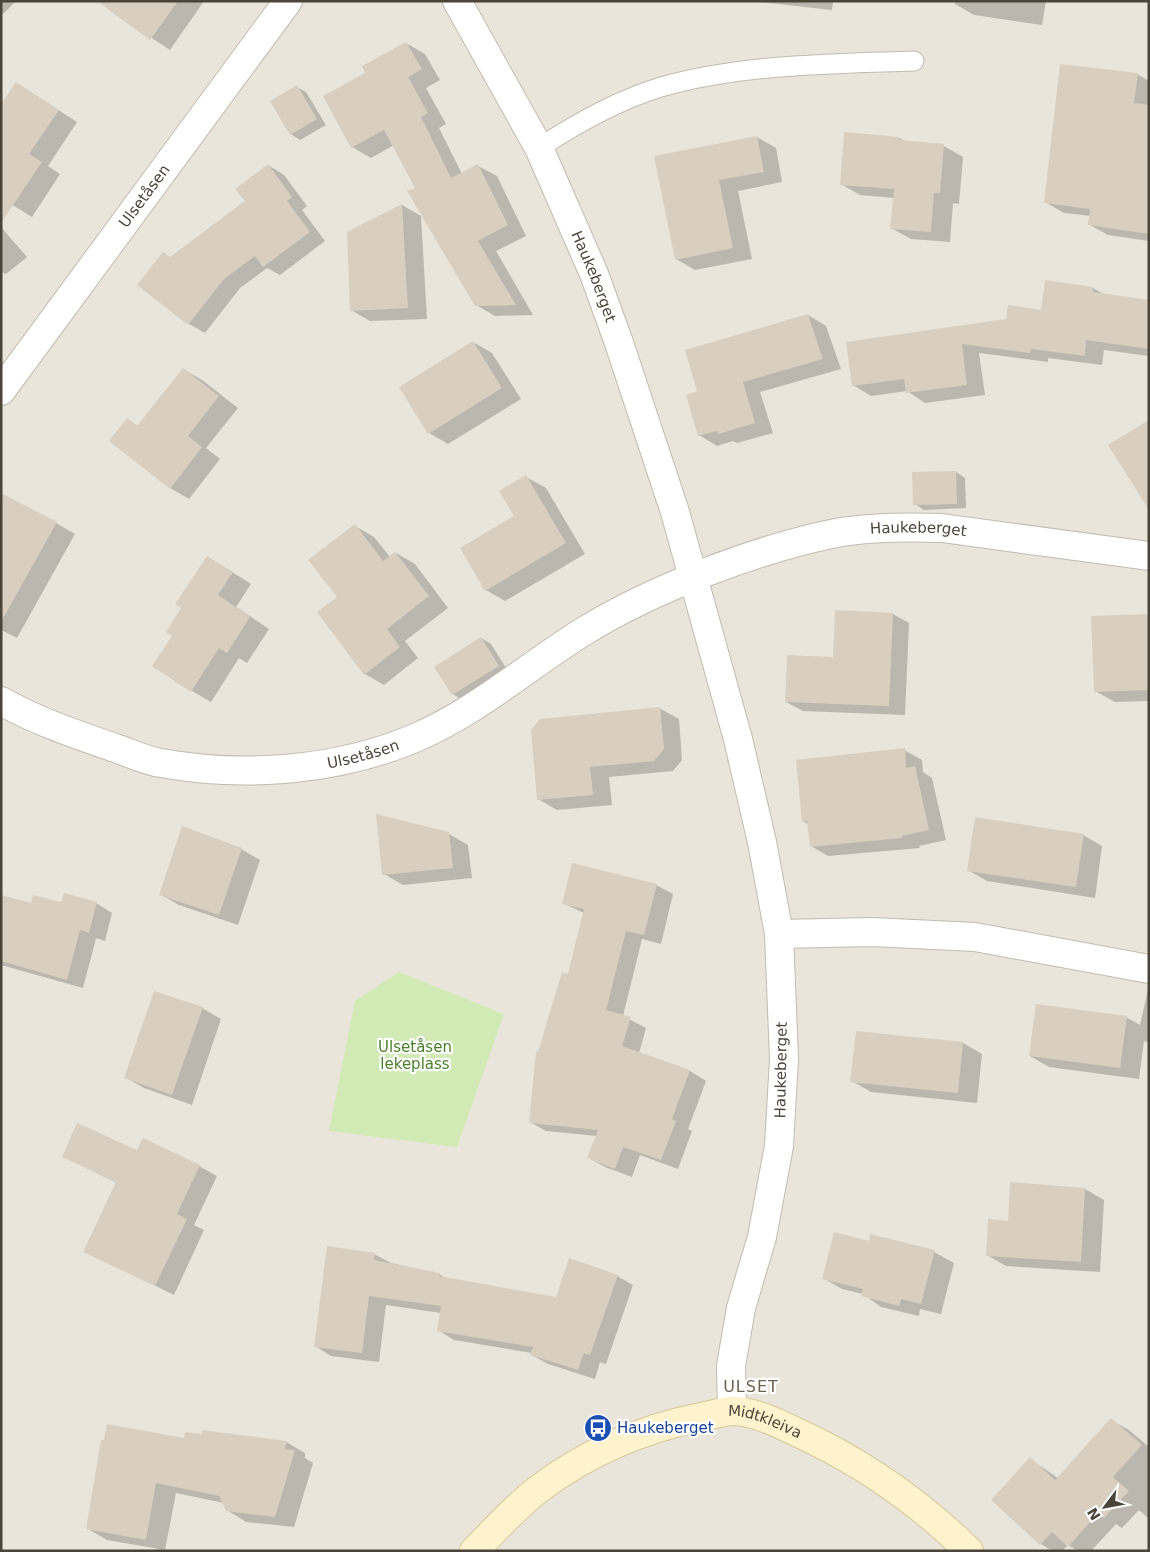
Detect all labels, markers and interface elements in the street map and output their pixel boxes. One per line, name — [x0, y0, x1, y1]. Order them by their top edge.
street label: Ulsetåsen — [115, 161, 174, 231]
street label: Haukeberget — [567, 228, 620, 325]
street label: Haukeberget — [869, 518, 968, 540]
street label: Ulsetåsen — [326, 736, 402, 772]
street label: Haukeberget — [771, 1021, 791, 1118]
park label: Ulsetåsen lekeplass — [378, 1038, 452, 1073]
district label: ULSET — [723, 1377, 779, 1396]
street label: Midtkleiva — [728, 1402, 805, 1442]
bus stop icon: Haukeberget — [583, 1413, 613, 1443]
place label: Haukeberget — [617, 1419, 714, 1437]
north arrow — [1080, 1482, 1130, 1532]
text: N — [1084, 1505, 1104, 1523]

